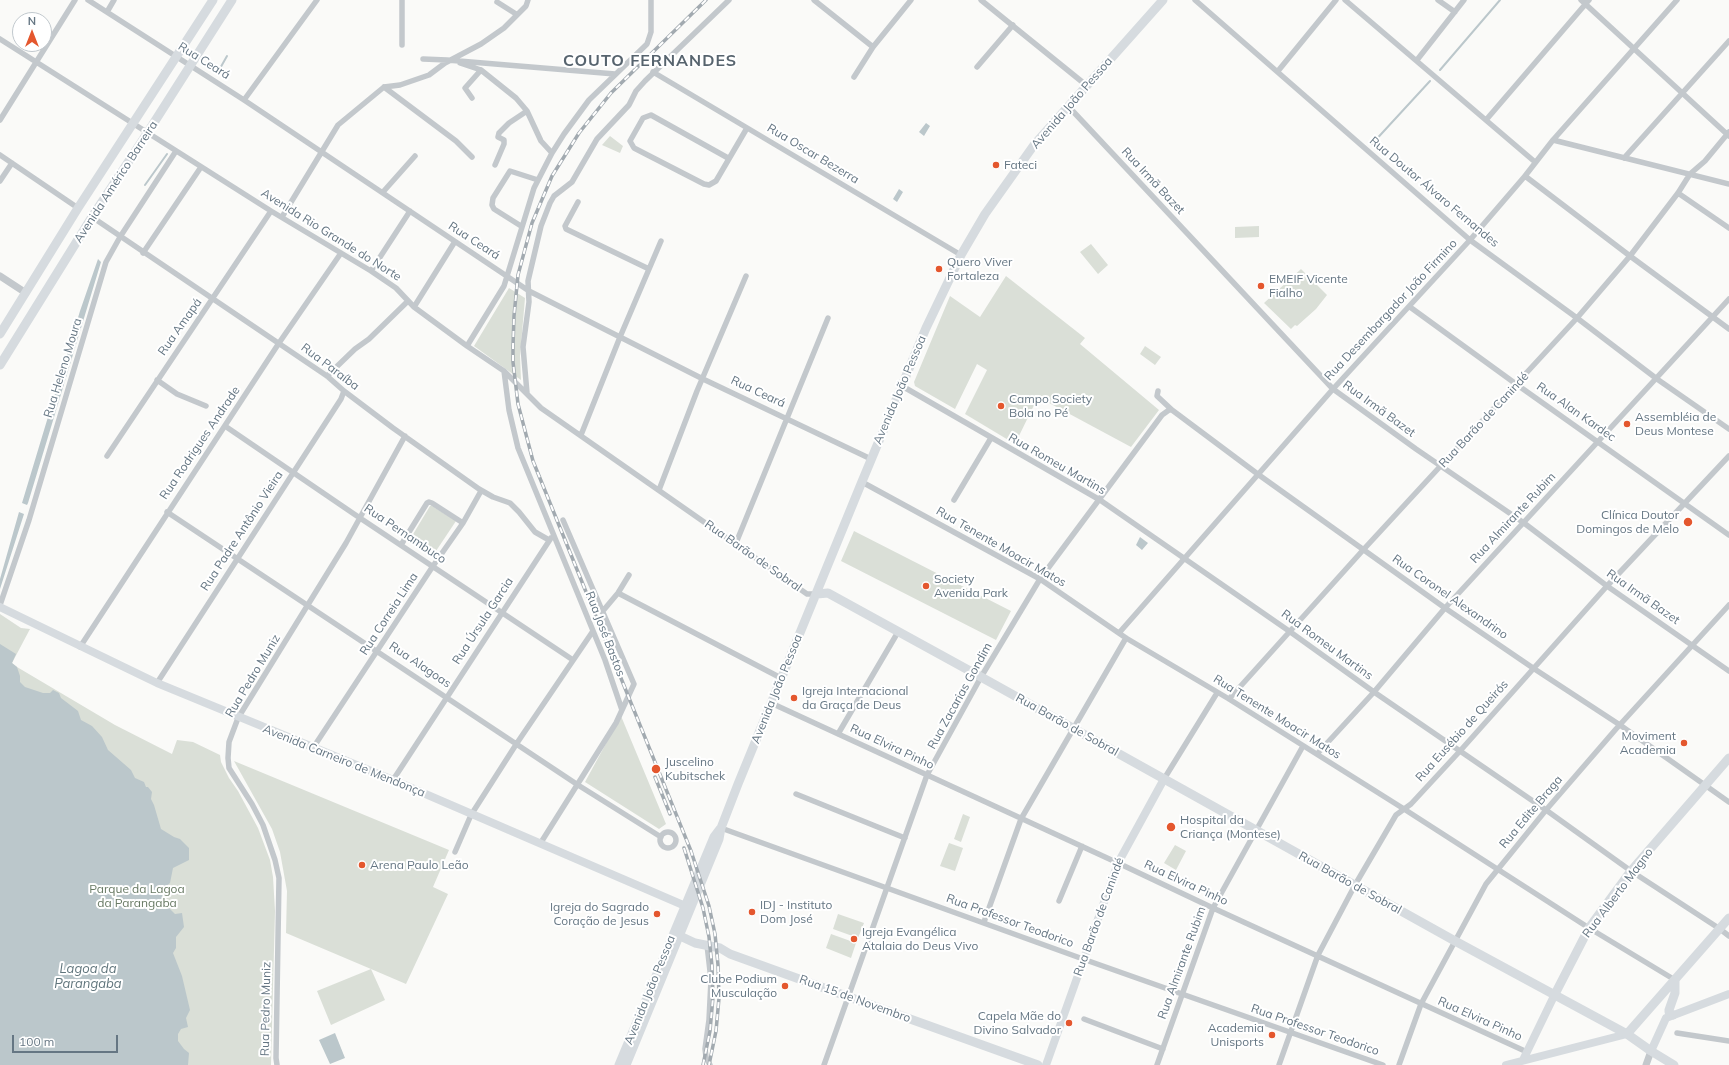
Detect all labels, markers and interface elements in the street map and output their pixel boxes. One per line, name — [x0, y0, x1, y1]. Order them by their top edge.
north arrow — [12, 12, 52, 52]
text: N — [28, 14, 36, 28]
street label: Rua Ceará — [175, 39, 233, 83]
district label: COUTO FERNANDES — [563, 51, 737, 71]
street label: Avenida João Pessoa — [1028, 54, 1116, 152]
street label: Avenida Américo Barreira — [71, 118, 161, 246]
street label: Rua Oscar Bezerra — [765, 121, 861, 187]
street label: Rua Doutor Álvaro Fernandes — [1366, 134, 1502, 250]
street label: Rua Irmã Bazet — [1118, 145, 1188, 217]
place label: Fateci — [1004, 158, 1037, 172]
marker: Fateci — [991, 160, 1001, 170]
street label: Avenida Rio Grande do Norte — [258, 186, 404, 284]
street label: Rua Ceará — [445, 219, 503, 263]
street label: Rua Desembargador João Firmino — [1322, 236, 1460, 384]
place label: Quero Viver Fortaleza — [947, 255, 1012, 283]
marker: Quero Viver Fortaleza — [934, 264, 944, 274]
place label: EMEIF Vicente Fialho — [1269, 272, 1348, 300]
marker: EMEIF Vicente Fialho — [1256, 281, 1266, 291]
street label: Rua Amapá — [155, 296, 205, 358]
street label: Rua Heleno Moura — [41, 317, 85, 419]
street label: Avenida João Pessoa — [871, 333, 929, 447]
street label: Rua Paraíba — [298, 340, 362, 394]
street label: Rua Barão de Canindé — [1436, 369, 1532, 471]
street label: Rua Ceará — [728, 373, 788, 411]
street label: Rua Irmã Bazet — [1340, 378, 1418, 440]
street label: Rua Alan Kardec — [1534, 379, 1618, 445]
street label: Rua Rodrigues Andrade — [157, 384, 243, 502]
place label: Campo Society Bola no Pé — [1009, 392, 1092, 420]
marker: Campo Society Bola no Pé — [996, 401, 1006, 411]
place label: Assembléia de Deus Montese — [1635, 410, 1716, 438]
marker: Assembléia de Deus Montese — [1622, 419, 1632, 429]
street label: Rua Romeu Martins — [1006, 430, 1108, 498]
street label: Rua Padre Antônio Vieira — [198, 468, 286, 594]
street label: Rua Almirante Rubim — [1467, 470, 1559, 566]
street label: Rua Pernambuco — [361, 501, 449, 567]
street label: Rua Tenente Moacir Matos — [933, 504, 1069, 590]
place label: Clínica Doutor Domingos de Melo — [1576, 508, 1679, 536]
marker: Clínica Doutor Domingos de Melo — [1682, 516, 1694, 528]
street label: Rua Barão de Sobral — [702, 517, 804, 595]
street label: Rua Coronel Alexandrino — [1389, 552, 1511, 642]
street label: Rua Irmã Bazet — [1604, 566, 1682, 628]
street label: Rua Correia Lima — [357, 570, 421, 658]
place label: Society Avenida Park — [934, 572, 1008, 600]
street label: Rua Úrsula Garcia — [449, 575, 517, 667]
marker: Society Avenida Park — [921, 581, 931, 591]
street label: Rua José Bastos — [582, 589, 628, 679]
street label: Rua Romeu Martins — [1278, 607, 1376, 683]
street label: Rua Pedro Muniz — [223, 632, 283, 720]
street label: Avenida João Pessoa — [748, 632, 806, 746]
street label: Rua Alagoas — [386, 639, 454, 691]
street label: Rua Zacarias Gondim — [925, 640, 995, 752]
street label: Rua Tenente Moacir Matos — [1210, 672, 1344, 762]
street label: Rua Eusébio de Queirós — [1413, 677, 1511, 785]
place label: Igreja Internacional da Graça de Deus — [802, 684, 908, 712]
street label: Rua Barão de Sobral — [1013, 691, 1121, 759]
marker: Igreja Internacional da Graça de Deus — [789, 693, 799, 703]
street label: Rua Elvira Pinho — [848, 721, 936, 773]
street label: Avenida Carneiro de Mendonça — [261, 722, 427, 800]
place label: Moviment Academia — [1620, 729, 1676, 757]
marker: Moviment Academia — [1679, 738, 1689, 748]
place label: Juscelino Kubitschek — [665, 755, 725, 783]
marker: Juscelino Kubitschek — [650, 763, 662, 775]
street label: Rua Edite Braga — [1496, 773, 1566, 851]
place label: Hospital da Criança (Montese) — [1180, 813, 1281, 841]
marker: Hospital da Criança (Montese) — [1165, 821, 1177, 833]
street label: Rua Alberto Magno — [1580, 845, 1656, 941]
street label: Rua Barão de Sobral — [1296, 849, 1404, 917]
street label: Rua Barão de Canindé — [1071, 856, 1127, 978]
street label: Rua Elvira Pinho — [1142, 857, 1230, 909]
place label: Arena Paulo Leão — [370, 858, 469, 872]
marker: Arena Paulo Leão — [357, 860, 367, 870]
park label: Parque da Lagoa da Parangaba — [89, 882, 185, 910]
street label: Rua Professor Teodorico — [944, 891, 1076, 951]
place label: IDJ - Instituto Dom José — [760, 898, 832, 926]
place label: Igreja do Sagrado Coração de Jesus — [550, 900, 649, 928]
street label: Rua Almirante Rubim — [1155, 905, 1209, 1021]
marker: IDJ - Instituto Dom José — [747, 907, 757, 917]
marker: Igreja do Sagrado Coração de Jesus — [652, 909, 662, 919]
place label: Igreja Evangélica Atalaia do Deus Vivo — [862, 925, 978, 953]
street label: Avenida João Pessoa — [621, 933, 679, 1047]
marker: Igreja Evangélica Atalaia do Deus Vivo — [849, 934, 859, 944]
water label: Lagoa da Parangaba — [54, 961, 122, 992]
street label: Rua Pedro Muniz — [258, 962, 274, 1056]
place label: Clube Podium Musculação — [700, 972, 777, 1000]
street label: Rua 15 de Novembro — [797, 972, 913, 1026]
marker: Clube Podium Musculação — [780, 981, 790, 991]
street label: Rua Elvira Pinho — [1436, 994, 1524, 1044]
street label: Rua Professor Teodorico — [1249, 1001, 1381, 1059]
place label: Capela Mãe do Divino Salvador — [974, 1009, 1061, 1037]
marker: Capela Mãe do Divino Salvador — [1064, 1018, 1074, 1028]
place label: Academia Unisports — [1208, 1021, 1264, 1049]
scale bar — [14, 1027, 120, 1053]
marker: Academia Unisports — [1267, 1030, 1277, 1040]
text: 100 m — [19, 1034, 54, 1049]

